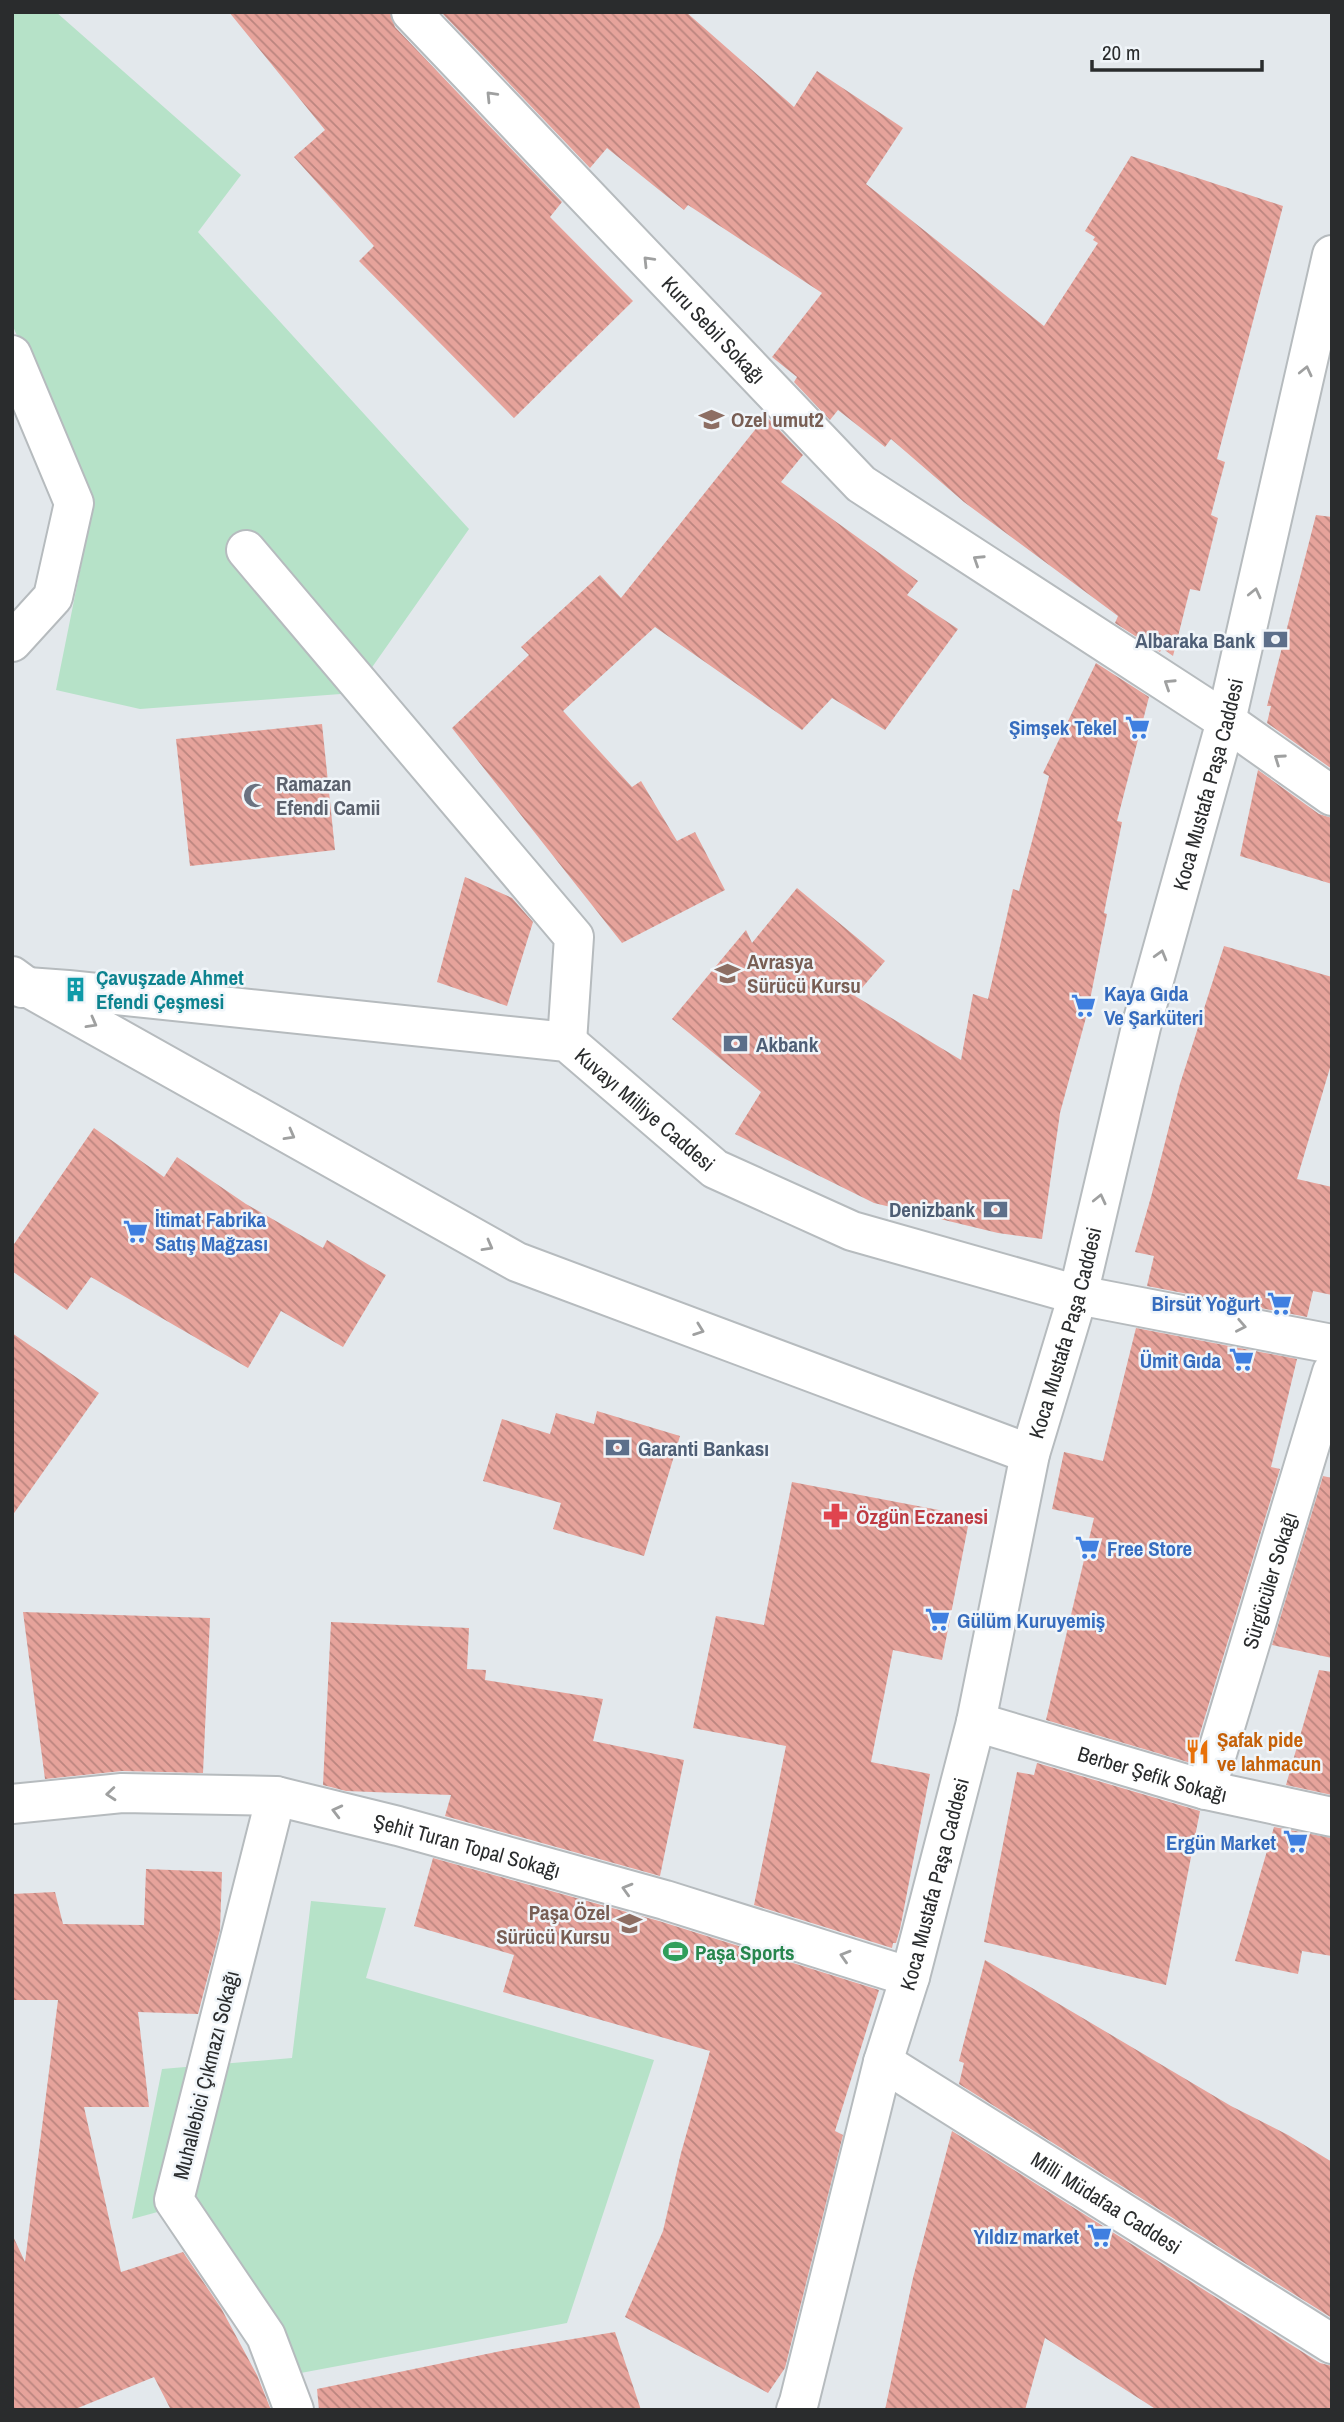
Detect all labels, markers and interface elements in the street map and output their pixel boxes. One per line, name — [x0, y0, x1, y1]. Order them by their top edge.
scale bar — [1092, 28, 1262, 72]
text: 20 m — [1102, 38, 1140, 67]
one-way arrow — [487, 91, 500, 104]
one-way arrow — [644, 256, 657, 269]
street label: Kuru Sebil Sokağı — [656, 269, 772, 390]
one-way arrow — [1297, 365, 1312, 377]
school or university icon: Ozel umut2 — [697, 405, 725, 433]
place label: Ozel umut2 — [731, 405, 824, 434]
one-way arrow — [973, 556, 986, 569]
one-way arrow — [1247, 587, 1262, 599]
place label: Albaraka Bank — [1135, 626, 1255, 655]
bank icon: Albaraka Bank — [1261, 626, 1289, 654]
street label: Koca Mustafa Paşa Caddesi — [1165, 675, 1250, 893]
one-way arrow — [1163, 679, 1176, 692]
place label: Şimşek Tekel — [1009, 713, 1117, 742]
supermarket icon: Şimşek Tekel — [1123, 713, 1151, 741]
one-way arrow — [1274, 755, 1287, 767]
place label: Ramazan Efendi Camii — [276, 769, 380, 822]
mosque icon: Ramazan Efendi Camii — [242, 781, 270, 809]
place label: Avrasya Sürücü Kursu — [747, 947, 861, 1000]
one-way arrow — [1153, 949, 1167, 961]
school or university icon: Avrasya Sürücü Kursu — [713, 959, 741, 987]
place label: Çavuşzade Ahmet Efendi Çeşmesi — [96, 963, 244, 1016]
building icon: Çavuşzade Ahmet Efendi Çeşmesi — [62, 975, 90, 1003]
place label: Kaya Gıda Ve Şarküteri — [1104, 979, 1203, 1032]
supermarket icon: Kaya Gıda Ve Şarküteri — [1070, 991, 1098, 1019]
one-way arrow — [85, 1015, 97, 1028]
bank icon: Akbank — [722, 1030, 750, 1058]
place label: Akbank — [756, 1030, 819, 1059]
street label: Kuvayı Milliye Caddesi — [569, 1041, 722, 1178]
one-way arrow — [283, 1127, 295, 1140]
one-way arrow — [1092, 1194, 1106, 1206]
place label: Denizbank — [889, 1195, 975, 1224]
bank icon: Denizbank — [981, 1195, 1009, 1223]
place label: İtimat Fabrika Satış Mağzası — [155, 1205, 268, 1258]
supermarket icon: İtimat Fabrika Satış Mağzası — [121, 1217, 149, 1245]
street label: Koca Mustafa Paşa Caddesi — [1021, 1224, 1108, 1442]
one-way arrow — [481, 1238, 494, 1251]
place label: Birsüt Yoğurt — [1152, 1289, 1260, 1318]
supermarket icon: Birsüt Yoğurt — [1266, 1289, 1294, 1317]
one-way arrow — [1235, 1318, 1247, 1333]
one-way arrow — [693, 1322, 705, 1336]
place label: Ümit Gıda — [1140, 1346, 1221, 1375]
supermarket icon: Ümit Gıda — [1227, 1346, 1255, 1374]
bank icon: Garanti Bankası — [604, 1434, 632, 1462]
place label: Garanti Bankası — [638, 1434, 769, 1463]
pharmacy icon: Özgün Eczanesi — [822, 1502, 850, 1530]
place label: Özgün Eczanesi — [856, 1502, 988, 1531]
street label: Sürgücüler Sokağı — [1235, 1508, 1304, 1652]
supermarket icon: Free Store — [1073, 1534, 1101, 1562]
place label: Free Store — [1107, 1534, 1192, 1563]
supermarket icon: Gülüm Kuruyemiş — [923, 1606, 951, 1634]
place label: Gülüm Kuruyemiş — [957, 1606, 1105, 1635]
place label: Şafak pide ve lahmacun — [1217, 1725, 1321, 1778]
restaurant icon: Şafak pide ve lahmacun — [1183, 1737, 1211, 1765]
street label: Berber Şefik Sokağı — [1074, 1738, 1230, 1809]
street label: Koca Mustafa Paşa Caddesi — [892, 1775, 975, 1994]
one-way arrow — [105, 1786, 116, 1801]
one-way arrow — [331, 1805, 343, 1819]
street label: Şehit Turan Topal Sokağı — [371, 1806, 564, 1885]
place label: Ergün Market — [1166, 1828, 1276, 1857]
supermarket icon: Ergün Market — [1282, 1828, 1310, 1856]
one-way arrow — [622, 1883, 634, 1898]
place label: Paşa Özel Sürücü Kursu — [496, 1898, 610, 1951]
school or university icon: Paşa Özel Sürücü Kursu — [616, 1910, 644, 1938]
sports icon: Paşa Sports — [661, 1938, 689, 1966]
place label: Paşa Sports — [695, 1938, 795, 1967]
one-way arrow — [839, 1950, 851, 1965]
street label: Muhallebici Çıkmazı Sokağı — [166, 1967, 246, 2183]
street label: Milli Müdafaa Caddesi — [1026, 2144, 1187, 2261]
place label: Yıldız market — [973, 2222, 1079, 2251]
supermarket icon: Yıldız market — [1085, 2222, 1113, 2250]

